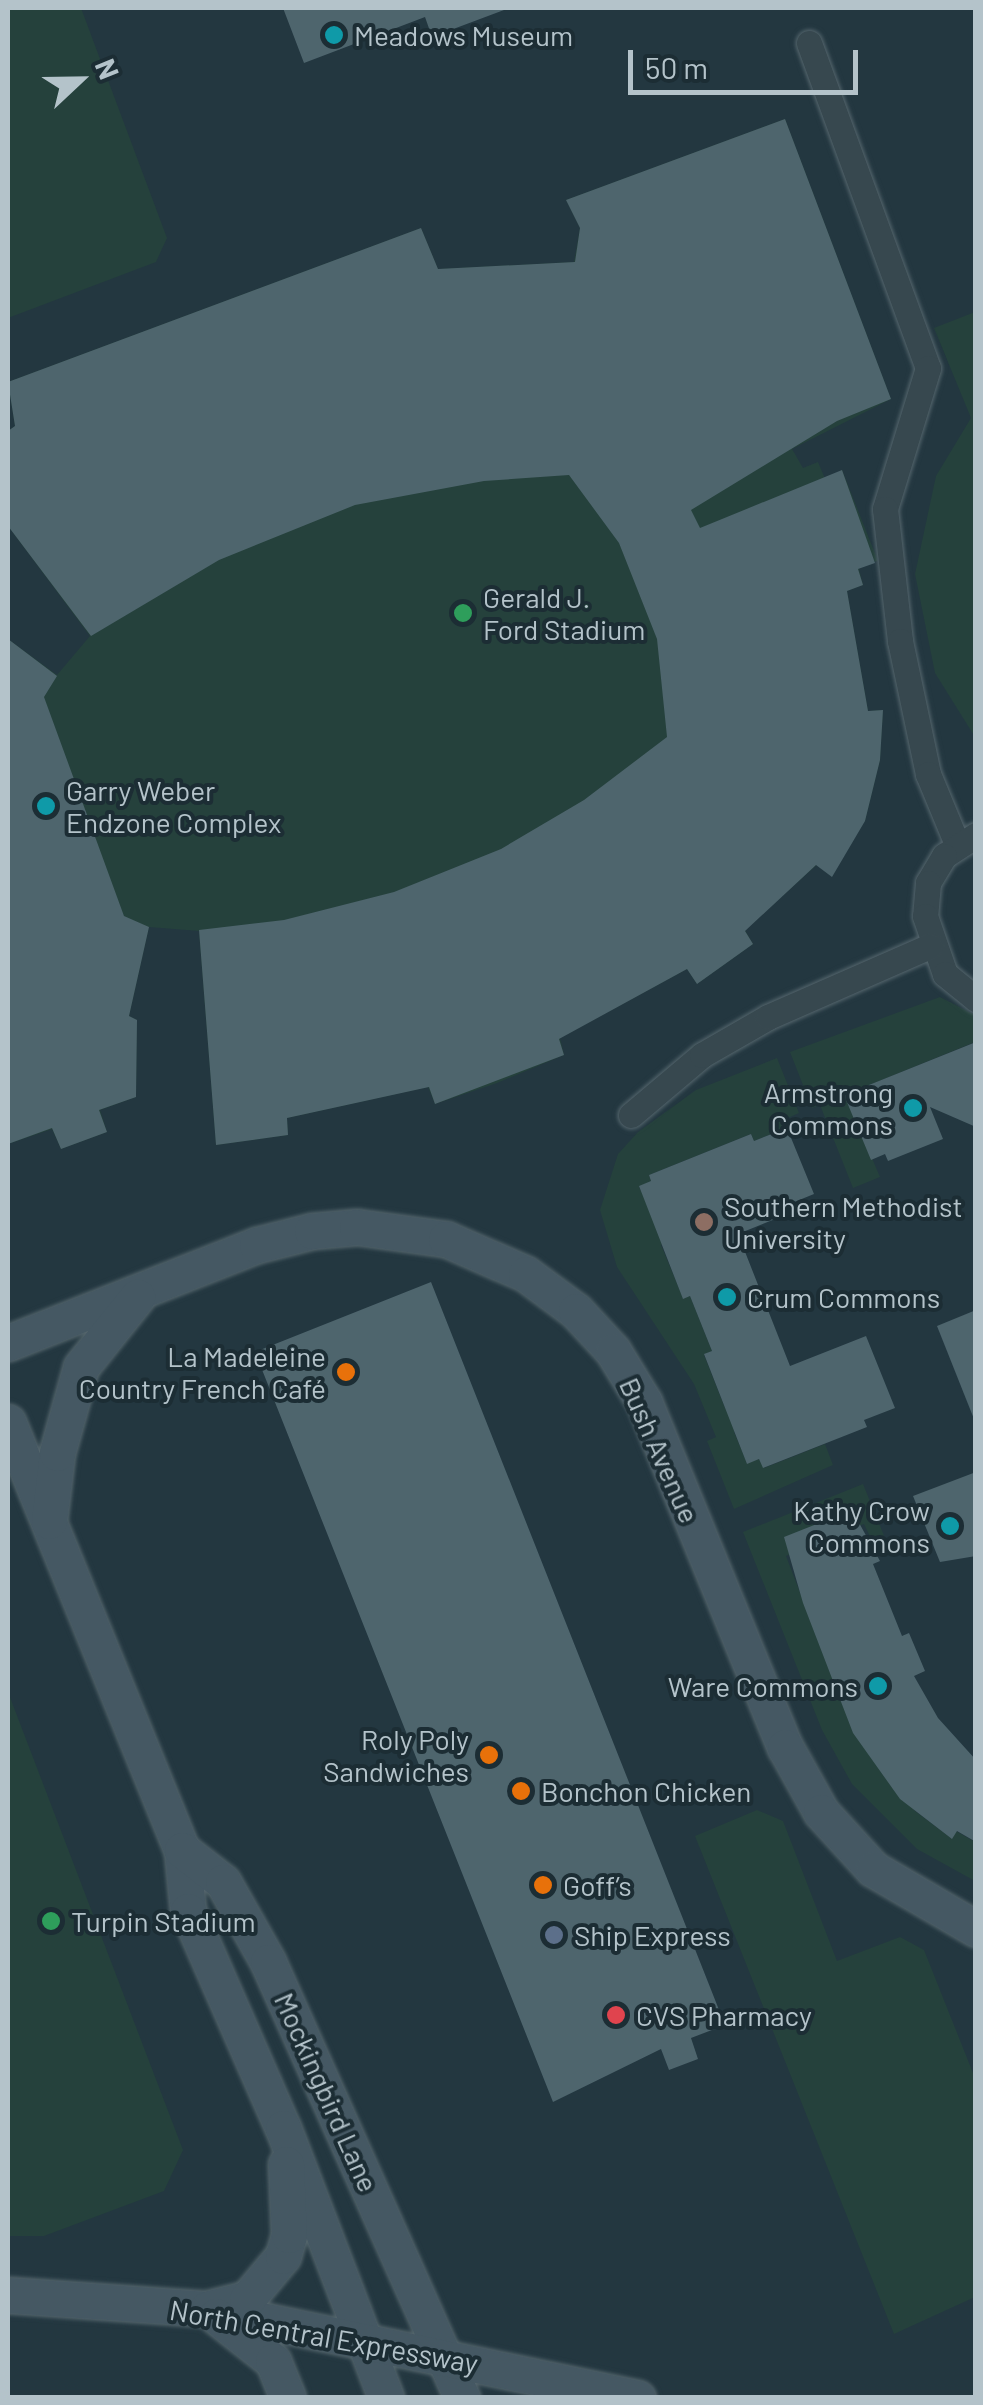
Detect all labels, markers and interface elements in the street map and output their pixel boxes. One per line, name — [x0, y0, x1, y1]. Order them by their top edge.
place label: Meadows Museum — [354, 18, 573, 52]
marker: Meadows Museum — [323, 24, 345, 46]
north arrow — [30, 30, 130, 130]
scale bar — [633, 30, 863, 92]
text: 50 m — [645, 49, 708, 85]
text: N — [89, 54, 127, 84]
place label: Gerald J. Ford Stadium — [483, 580, 645, 646]
marker: Gerald J. Ford Stadium — [452, 602, 474, 624]
place label: Garry Weber Endzone Complex — [66, 773, 281, 839]
marker: Garry Weber Endzone Complex — [35, 795, 57, 817]
place label: Armstrong Commons — [764, 1075, 893, 1141]
marker: Armstrong Commons — [902, 1097, 924, 1119]
place label: Southern Methodist University — [724, 1189, 963, 1255]
marker: Southern Methodist University — [693, 1211, 715, 1233]
place label: Crum Commons — [747, 1280, 940, 1314]
marker: Crum Commons — [716, 1286, 738, 1308]
place label: La Madeleine Country French Café — [79, 1339, 326, 1405]
marker: La Madeleine Country French Café — [335, 1361, 357, 1383]
street label: Bush Avenue — [613, 1372, 707, 1528]
place label: Kathy Crow Commons — [793, 1493, 930, 1559]
marker: Kathy Crow Commons — [939, 1515, 961, 1537]
place label: Ware Commons — [668, 1669, 858, 1703]
marker: Ware Commons — [867, 1675, 889, 1697]
place label: Roly Poly Sandwiches — [323, 1722, 469, 1788]
marker: Roly Poly Sandwiches — [478, 1744, 500, 1766]
place label: Bonchon Chicken — [541, 1774, 751, 1808]
marker: Bonchon Chicken — [510, 1780, 532, 1802]
place label: Goff’s — [563, 1868, 632, 1902]
marker: Goff’s — [532, 1874, 554, 1896]
place label: Turpin Stadium — [71, 1904, 256, 1938]
marker: Turpin Stadium — [40, 1910, 62, 1932]
place label: Ship Express — [574, 1918, 731, 1952]
marker: Ship Express — [543, 1924, 565, 1946]
street label: Mockingbird Lane — [268, 1987, 386, 2197]
place label: CVS Pharmacy — [636, 1998, 812, 2032]
marker: CVS Pharmacy — [605, 2004, 627, 2026]
street label: North Central Expressway — [167, 2292, 481, 2380]

